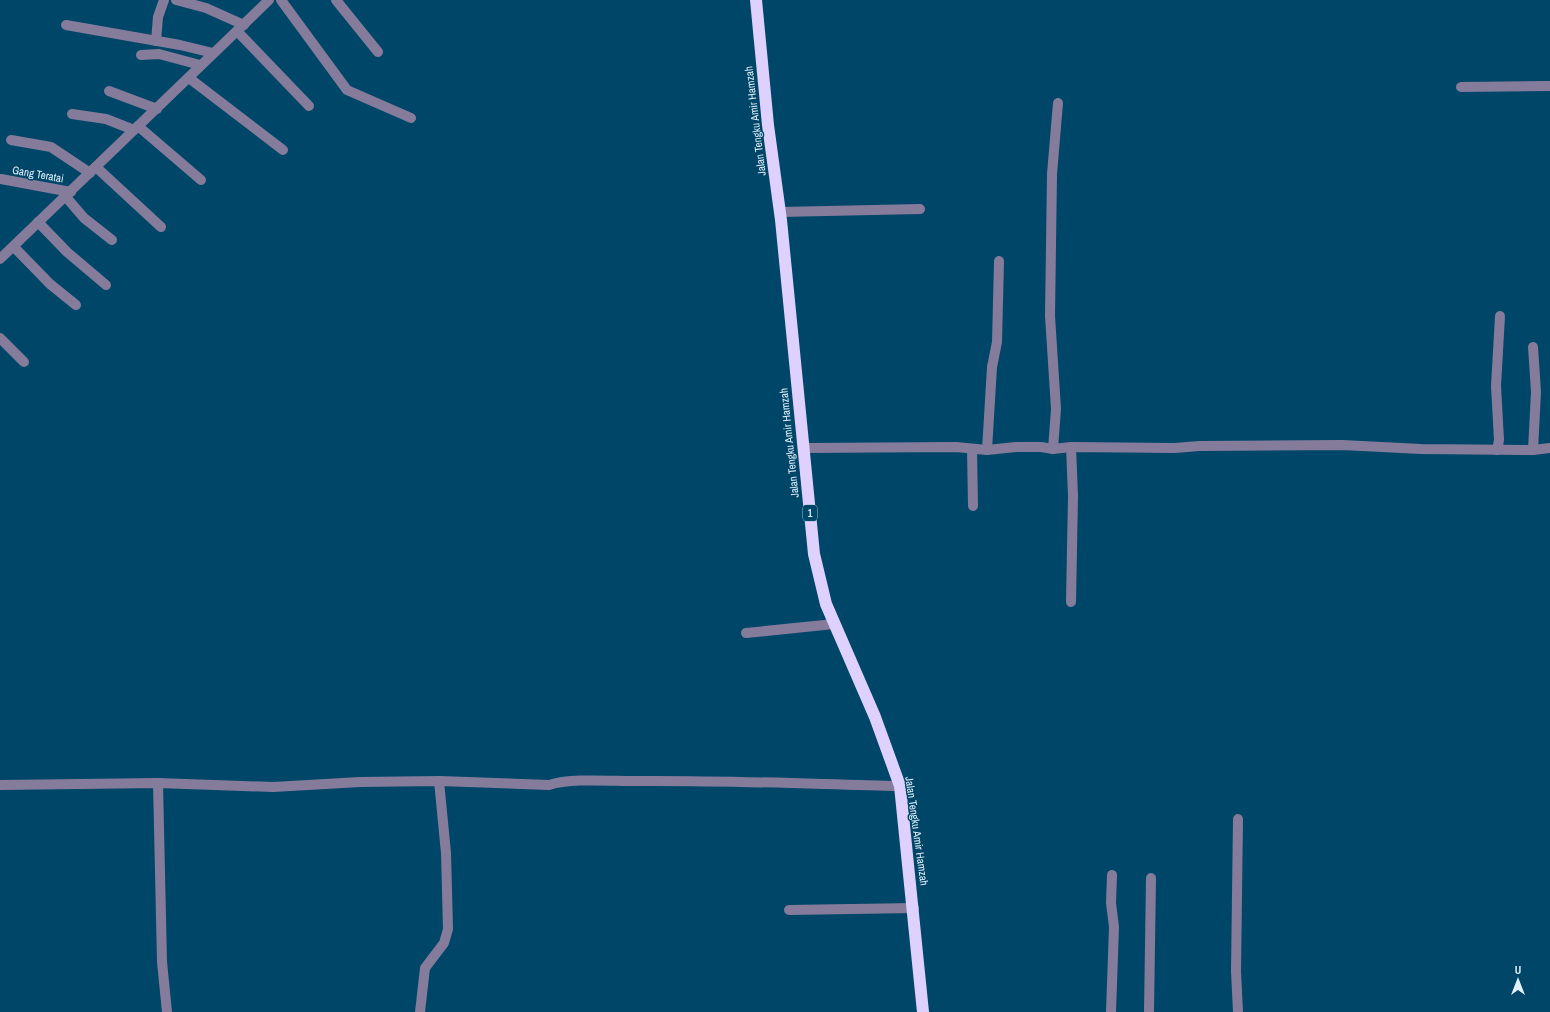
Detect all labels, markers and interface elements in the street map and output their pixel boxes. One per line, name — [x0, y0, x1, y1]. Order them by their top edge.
street label: Jalan Tengku Amir Hamzah — [741, 65, 769, 177]
street label: Gang Teratai — [11, 163, 65, 185]
street label: Jalan Tengku Amir Hamzah — [776, 387, 802, 499]
road number: 1 — [803, 505, 817, 521]
street label: Jalan Tengku Amir Hamzah — [902, 775, 932, 887]
north arrow — [1498, 960, 1538, 1000]
text: U — [1515, 963, 1521, 977]

